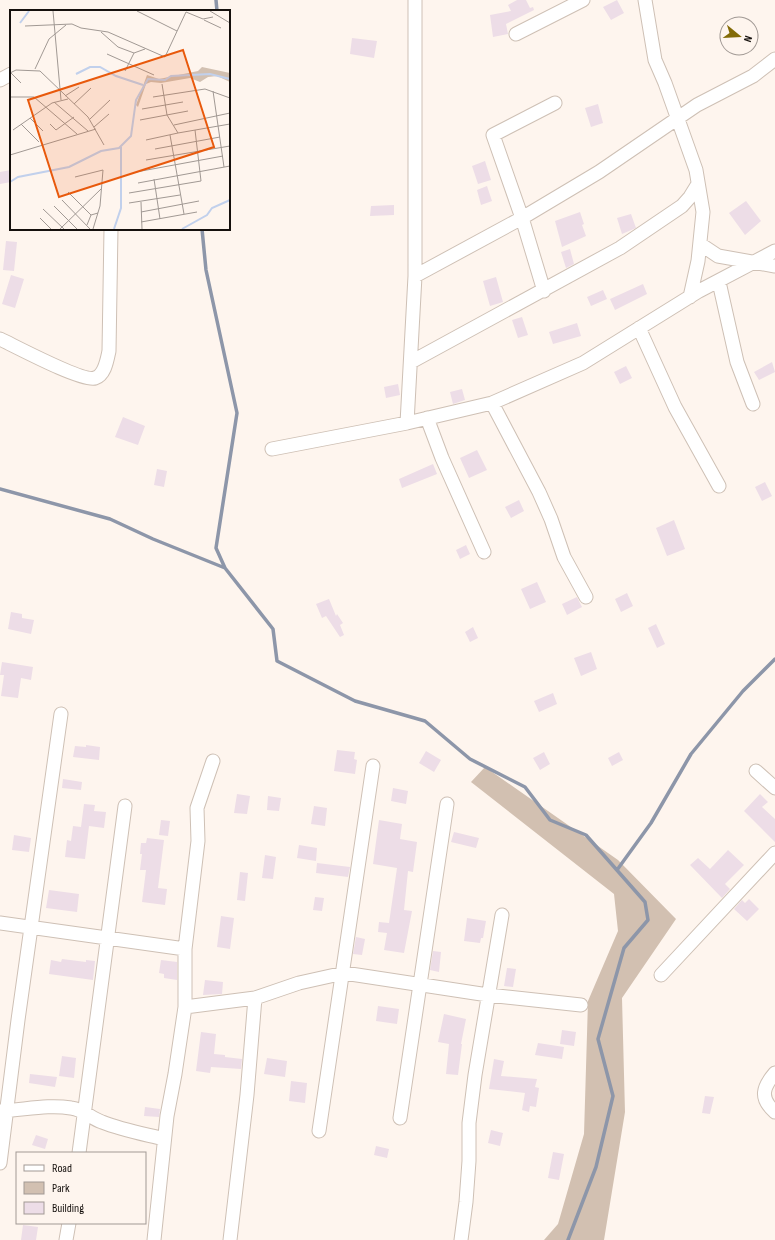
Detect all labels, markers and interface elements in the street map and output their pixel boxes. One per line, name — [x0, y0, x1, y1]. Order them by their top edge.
inset map — [10, 10, 230, 230]
north arrow — [719, 16, 759, 56]
text: N — [741, 34, 755, 44]
legend — [16, 1152, 146, 1224]
text: Road — [52, 1161, 72, 1176]
text: Park — [52, 1181, 70, 1196]
text: Building — [52, 1201, 84, 1216]

